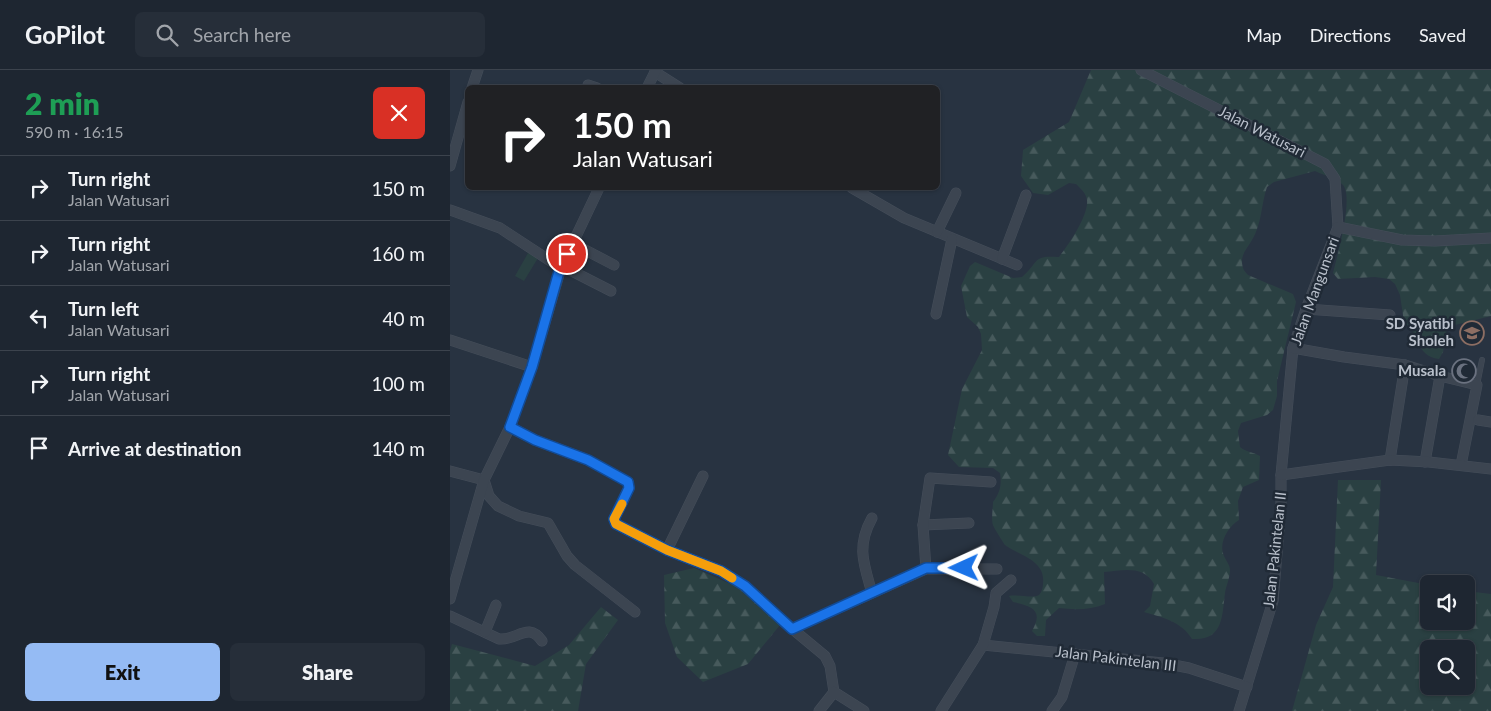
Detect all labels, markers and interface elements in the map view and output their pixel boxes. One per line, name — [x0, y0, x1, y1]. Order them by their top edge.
search box — [135, 12, 485, 57]
text: GoPilot — [25, 20, 105, 49]
icon: search — [153, 21, 181, 49]
text: Search here — [193, 23, 291, 46]
text: Map — [1246, 24, 1282, 46]
text: Directions — [1310, 24, 1391, 46]
text: Saved — [1419, 24, 1466, 46]
text: 2 min — [25, 85, 100, 121]
button: close — [373, 87, 425, 139]
street label: Jalan Watusari — [1216, 101, 1309, 161]
text: 150 m — [573, 103, 672, 145]
icon: right — [490, 105, 555, 170]
text: 590 m · 16:15 — [25, 122, 124, 141]
text: Jalan Watusari — [573, 145, 713, 172]
text: Turn right — [68, 167, 150, 190]
icon: right — [25, 174, 53, 202]
text: 150 m — [371, 177, 425, 200]
text: Jalan Watusari — [68, 190, 170, 209]
text: Turn right — [68, 232, 150, 255]
pin — [546, 233, 588, 275]
street label: Jalan Mangunsari — [1286, 234, 1342, 347]
icon: right — [25, 239, 53, 267]
icon: arrive — [553, 240, 581, 268]
text: 160 m — [371, 242, 425, 265]
text: Jalan Watusari — [68, 255, 170, 274]
text: Turn left — [68, 297, 139, 320]
icon: left — [25, 304, 53, 332]
text: 40 m — [382, 307, 425, 330]
place label: SD Syatibi Sholeh — [1386, 314, 1454, 349]
text: Jalan Watusari — [68, 320, 170, 339]
school or university icon: SD Syatibi Sholeh — [1459, 320, 1485, 346]
mosque icon: Musala — [1451, 358, 1477, 384]
place label: Musala — [1398, 361, 1446, 379]
text: Turn right — [68, 362, 150, 385]
icon: right — [25, 369, 53, 397]
text: 100 m — [371, 372, 425, 395]
text: Jalan Watusari — [68, 385, 170, 404]
icon: arrive — [25, 434, 53, 462]
text: Arrive at destination — [68, 437, 241, 460]
text: 140 m — [371, 437, 425, 460]
street label: Jalan Pakintelan II — [1259, 491, 1289, 609]
position arrow — [937, 541, 989, 593]
map controls — [1420, 575, 1475, 695]
button: sound — [1420, 575, 1475, 630]
button: search — [1420, 640, 1475, 695]
street label: Jalan Pakintelan III — [1055, 642, 1178, 674]
button: Exit — [25, 643, 220, 701]
button: Share — [230, 643, 425, 701]

